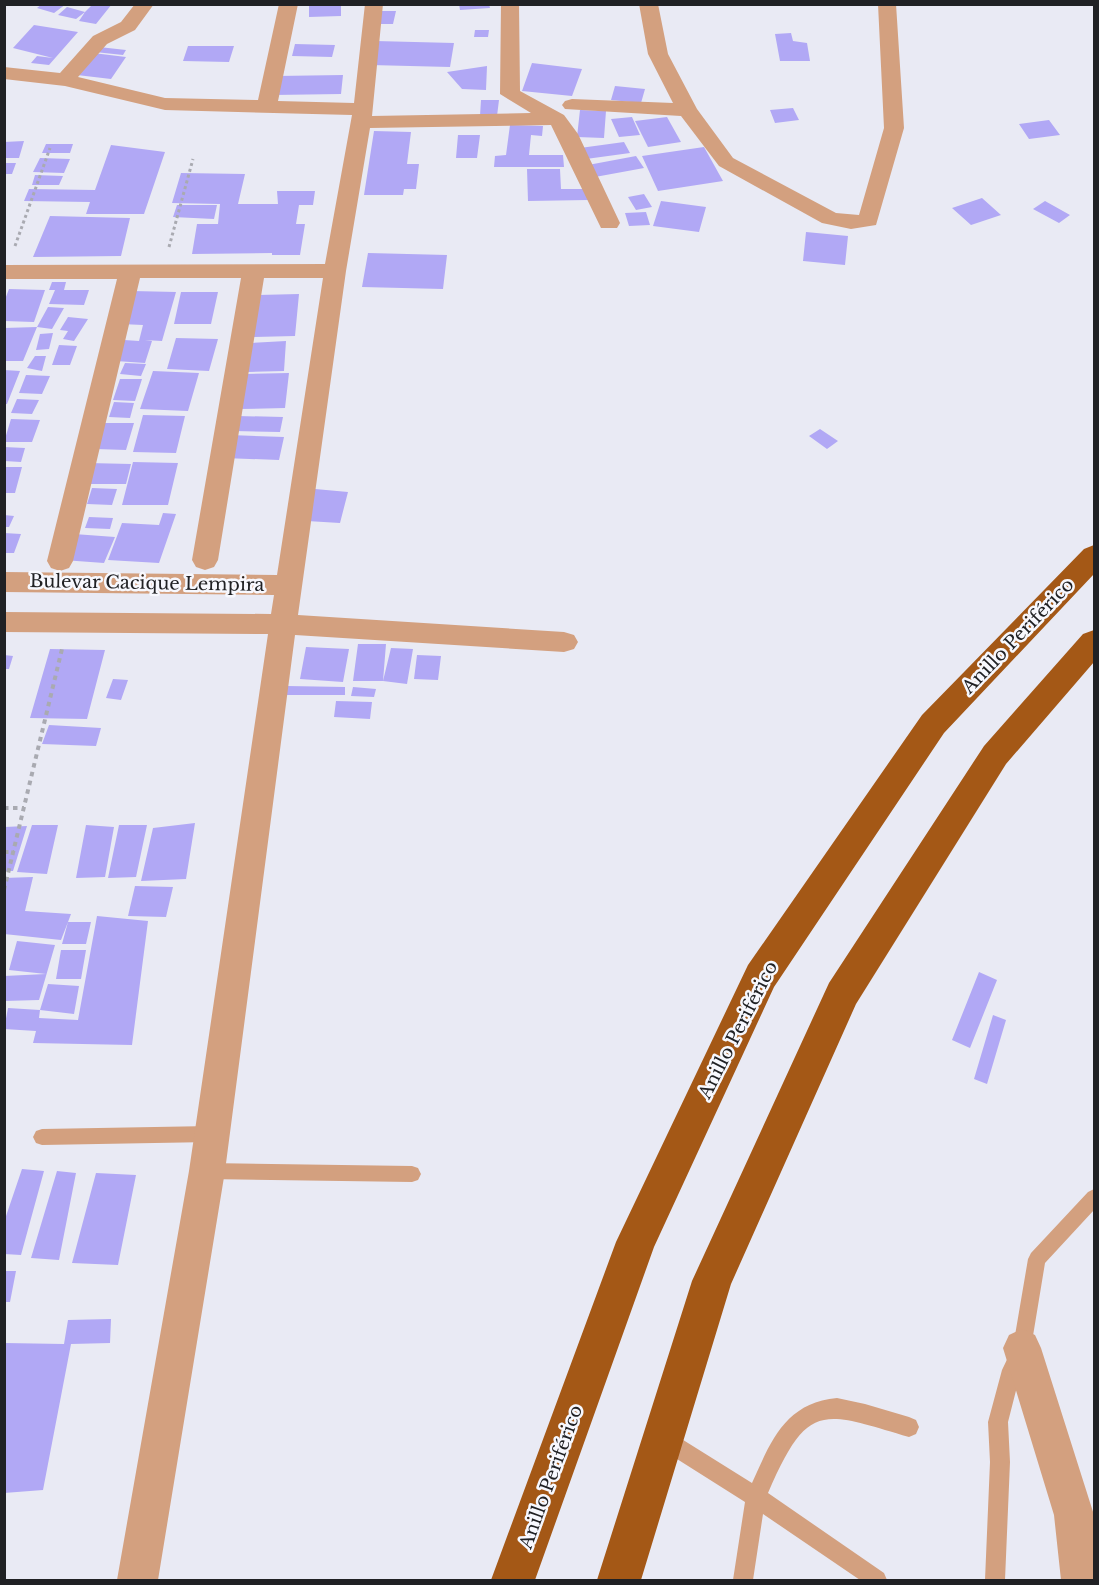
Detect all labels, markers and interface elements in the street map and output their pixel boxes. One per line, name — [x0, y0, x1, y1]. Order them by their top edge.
street label: Bulevar Cacique Lempira — [29, 570, 265, 596]
street label: Anillo Periférico — [957, 574, 1079, 699]
street label: Anillo Periférico — [693, 957, 782, 1103]
street label: Anillo Periférico — [514, 1402, 587, 1553]

